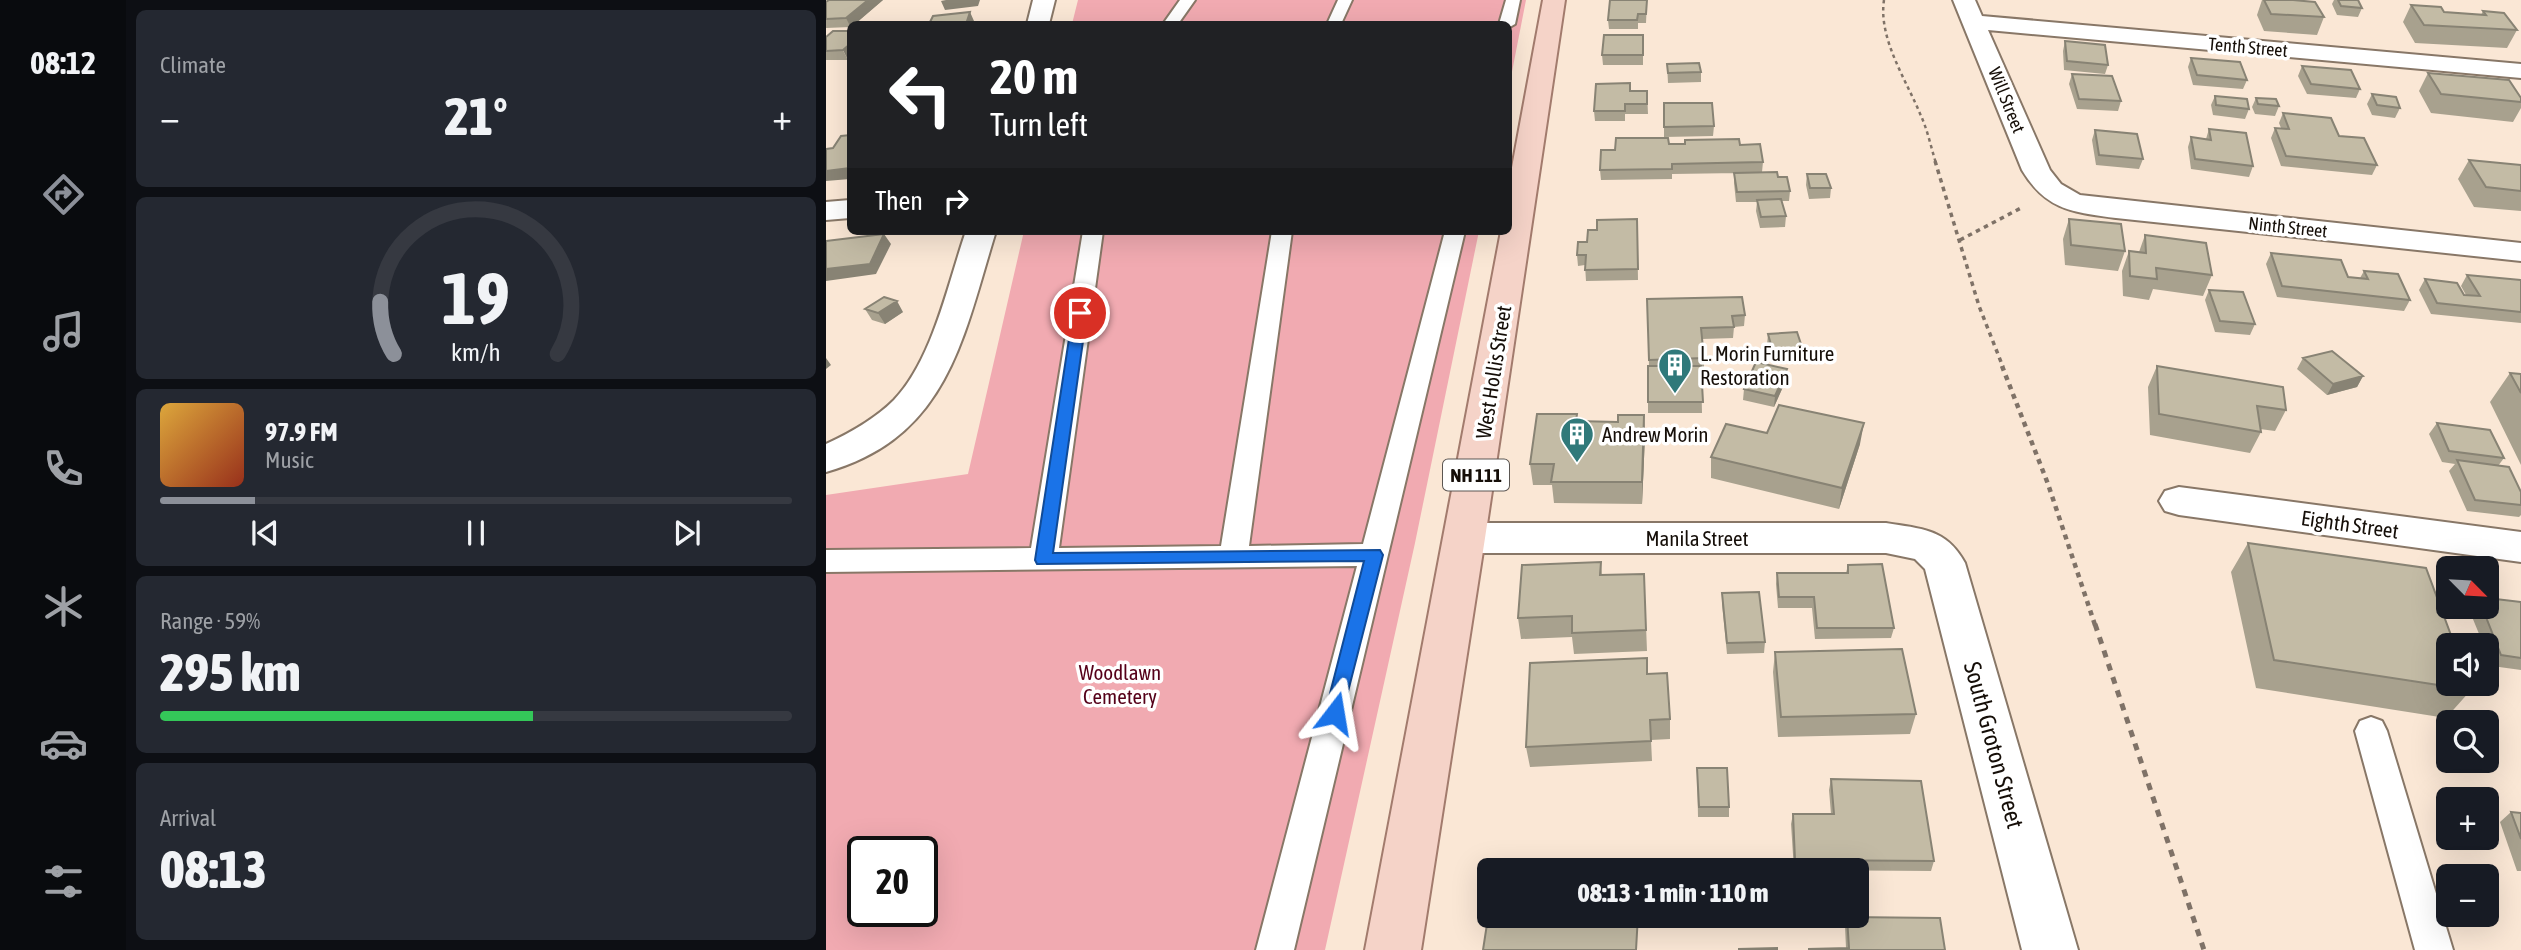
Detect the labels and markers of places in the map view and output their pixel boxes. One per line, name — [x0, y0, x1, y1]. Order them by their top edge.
pin — [1050, 283, 1110, 343]
place label: L. Morin Furniture Restoration — [1700, 341, 1834, 389]
building icon: L. Morin Furniture Restoration — [1656, 346, 1694, 395]
building icon: Andrew Morin — [1558, 415, 1596, 464]
place label: Andrew Morin — [1602, 422, 1709, 446]

